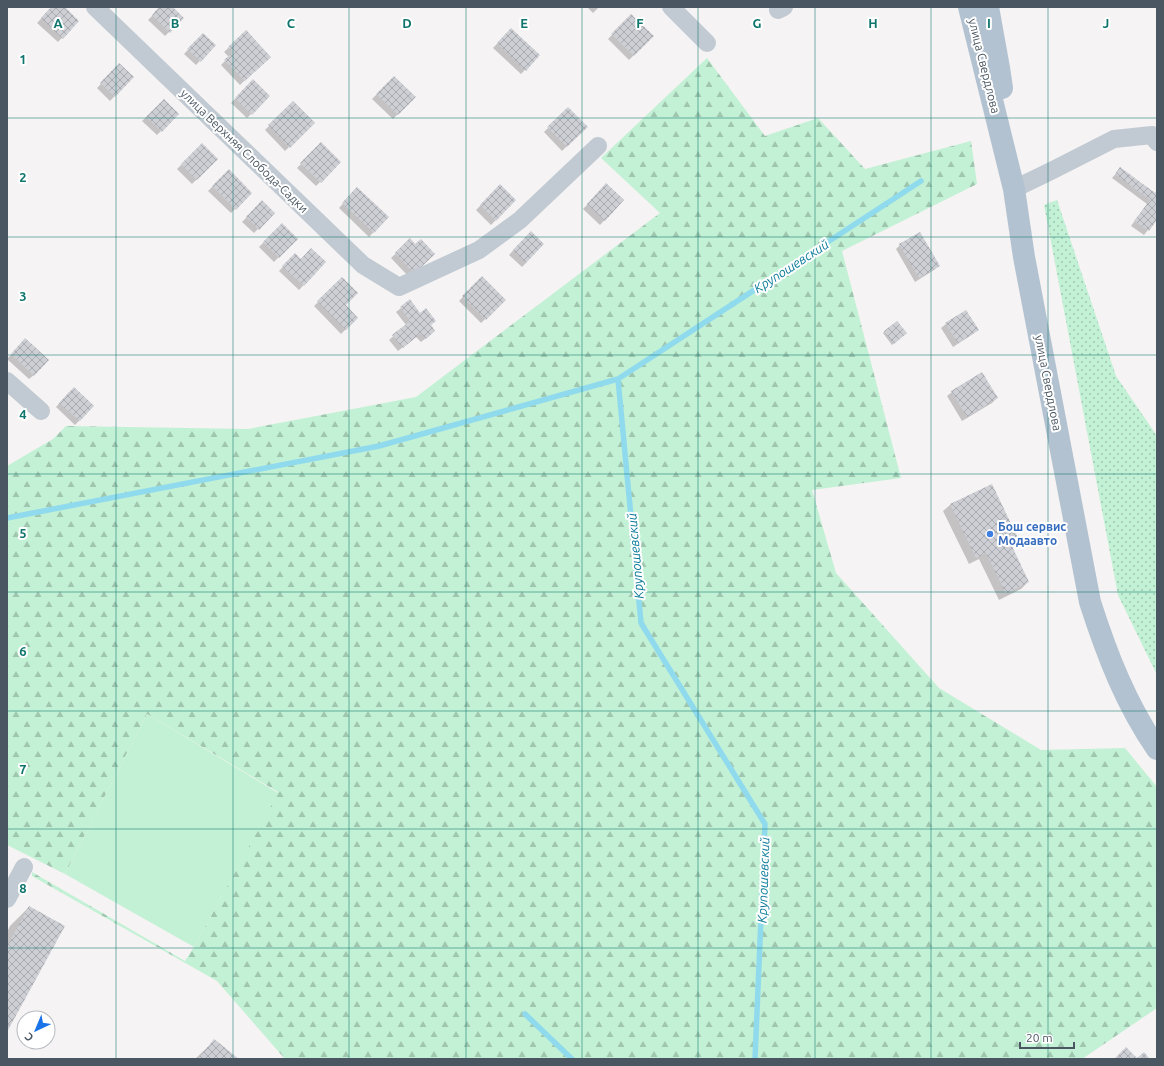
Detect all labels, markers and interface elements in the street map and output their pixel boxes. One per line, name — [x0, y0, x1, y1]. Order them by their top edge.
text: A — [53, 16, 63, 30]
text: B — [171, 16, 180, 30]
text: C — [287, 16, 296, 30]
text: D — [402, 16, 412, 30]
text: E — [520, 16, 528, 30]
text: F — [636, 16, 644, 30]
text: G — [753, 16, 762, 30]
text: H — [868, 16, 878, 30]
text: I — [987, 16, 991, 30]
text: J — [1103, 16, 1109, 30]
street label: улица Свердлова — [966, 17, 1003, 115]
text: 1 — [19, 52, 27, 66]
street label: улица Верхняя Слобода-Садки — [178, 86, 311, 215]
text: 2 — [19, 170, 27, 184]
water label: Крупошевский — [751, 237, 831, 295]
text: 3 — [19, 289, 27, 303]
street label: улица Свердлова — [1033, 334, 1064, 432]
text: 4 — [19, 407, 27, 421]
water label: Крупошевский — [624, 513, 646, 599]
place label: Бош сервис Модаавто — [998, 520, 1066, 547]
text: 5 — [19, 526, 27, 540]
marker: Бош сервис Модаавто — [985, 529, 995, 539]
text: 6 — [19, 644, 27, 658]
text: 7 — [19, 762, 27, 776]
water label: Крупошевский — [755, 837, 771, 923]
text: 8 — [19, 881, 27, 895]
north arrow — [16, 1010, 56, 1050]
scale bar — [1020, 1024, 1074, 1050]
text: С — [22, 1030, 36, 1044]
text: 20 m — [1026, 1031, 1053, 1044]

